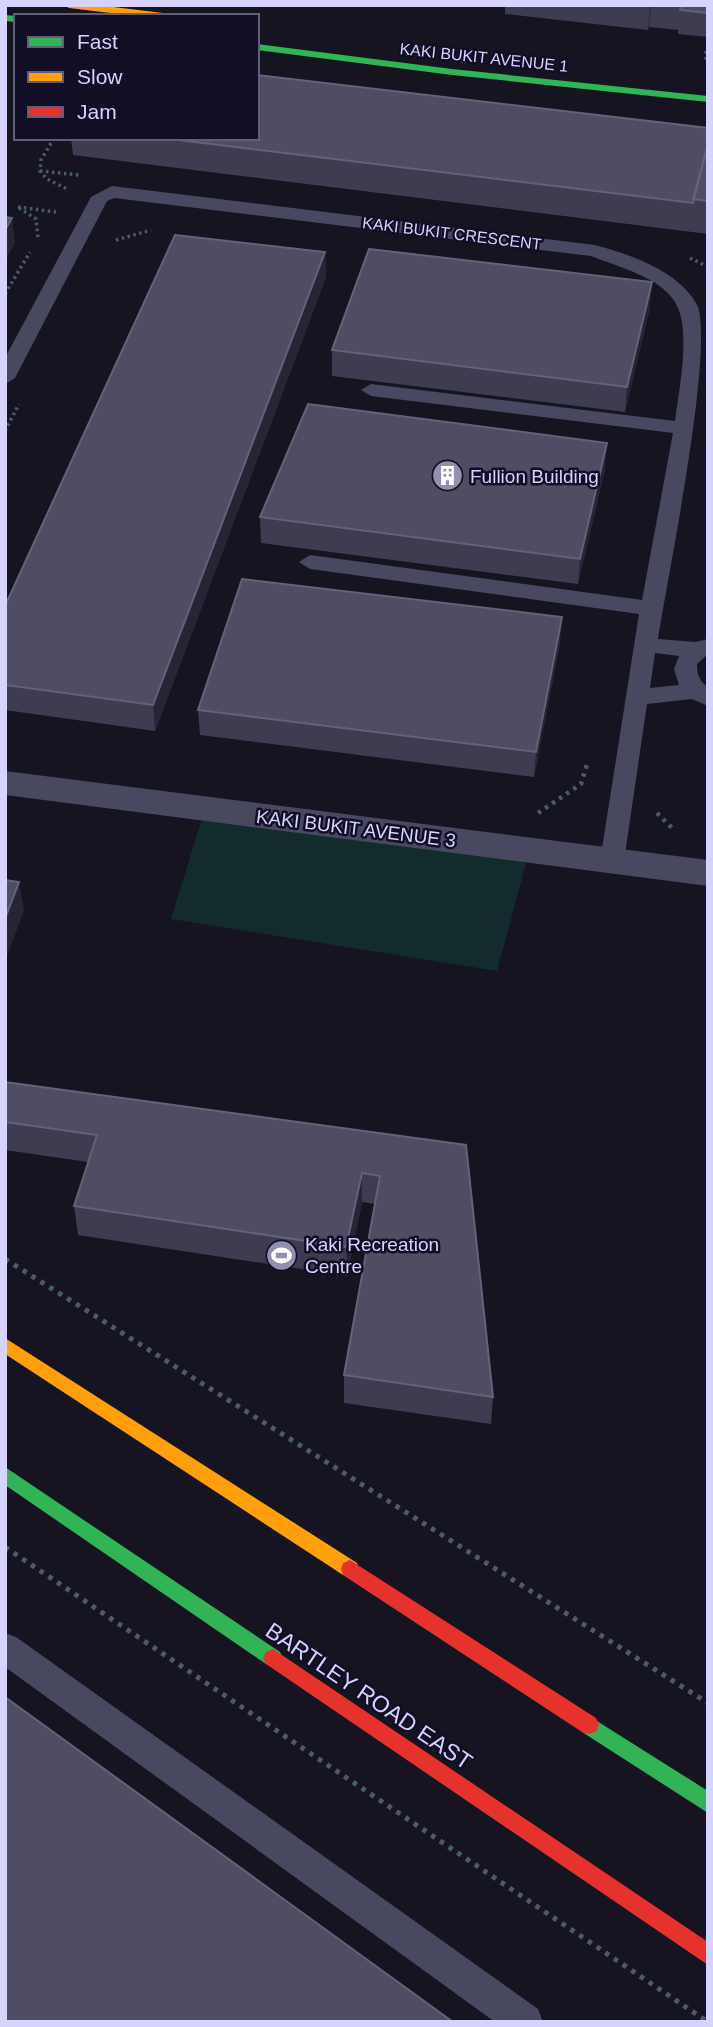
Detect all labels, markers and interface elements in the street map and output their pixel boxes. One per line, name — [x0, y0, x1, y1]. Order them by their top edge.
legend — [14, 14, 259, 140]
text: Fast — [77, 30, 118, 53]
street label: KAKI BUKIT AVENUE 1 — [399, 40, 569, 75]
text: Slow — [77, 65, 123, 88]
text: Jam — [77, 100, 117, 123]
street label: KAKI BUKIT CRESCENT — [361, 214, 543, 253]
building icon: Fullion Building — [430, 459, 464, 493]
place label: Fullion Building — [470, 466, 599, 487]
street label: KAKI BUKIT AVENUE 3 — [255, 806, 457, 851]
place label: Kaki Recreation Centre — [305, 1234, 439, 1277]
sports icon: Kaki Recreation Centre — [265, 1238, 299, 1272]
street label: BARTLEY ROAD EAST — [261, 1617, 477, 1775]

